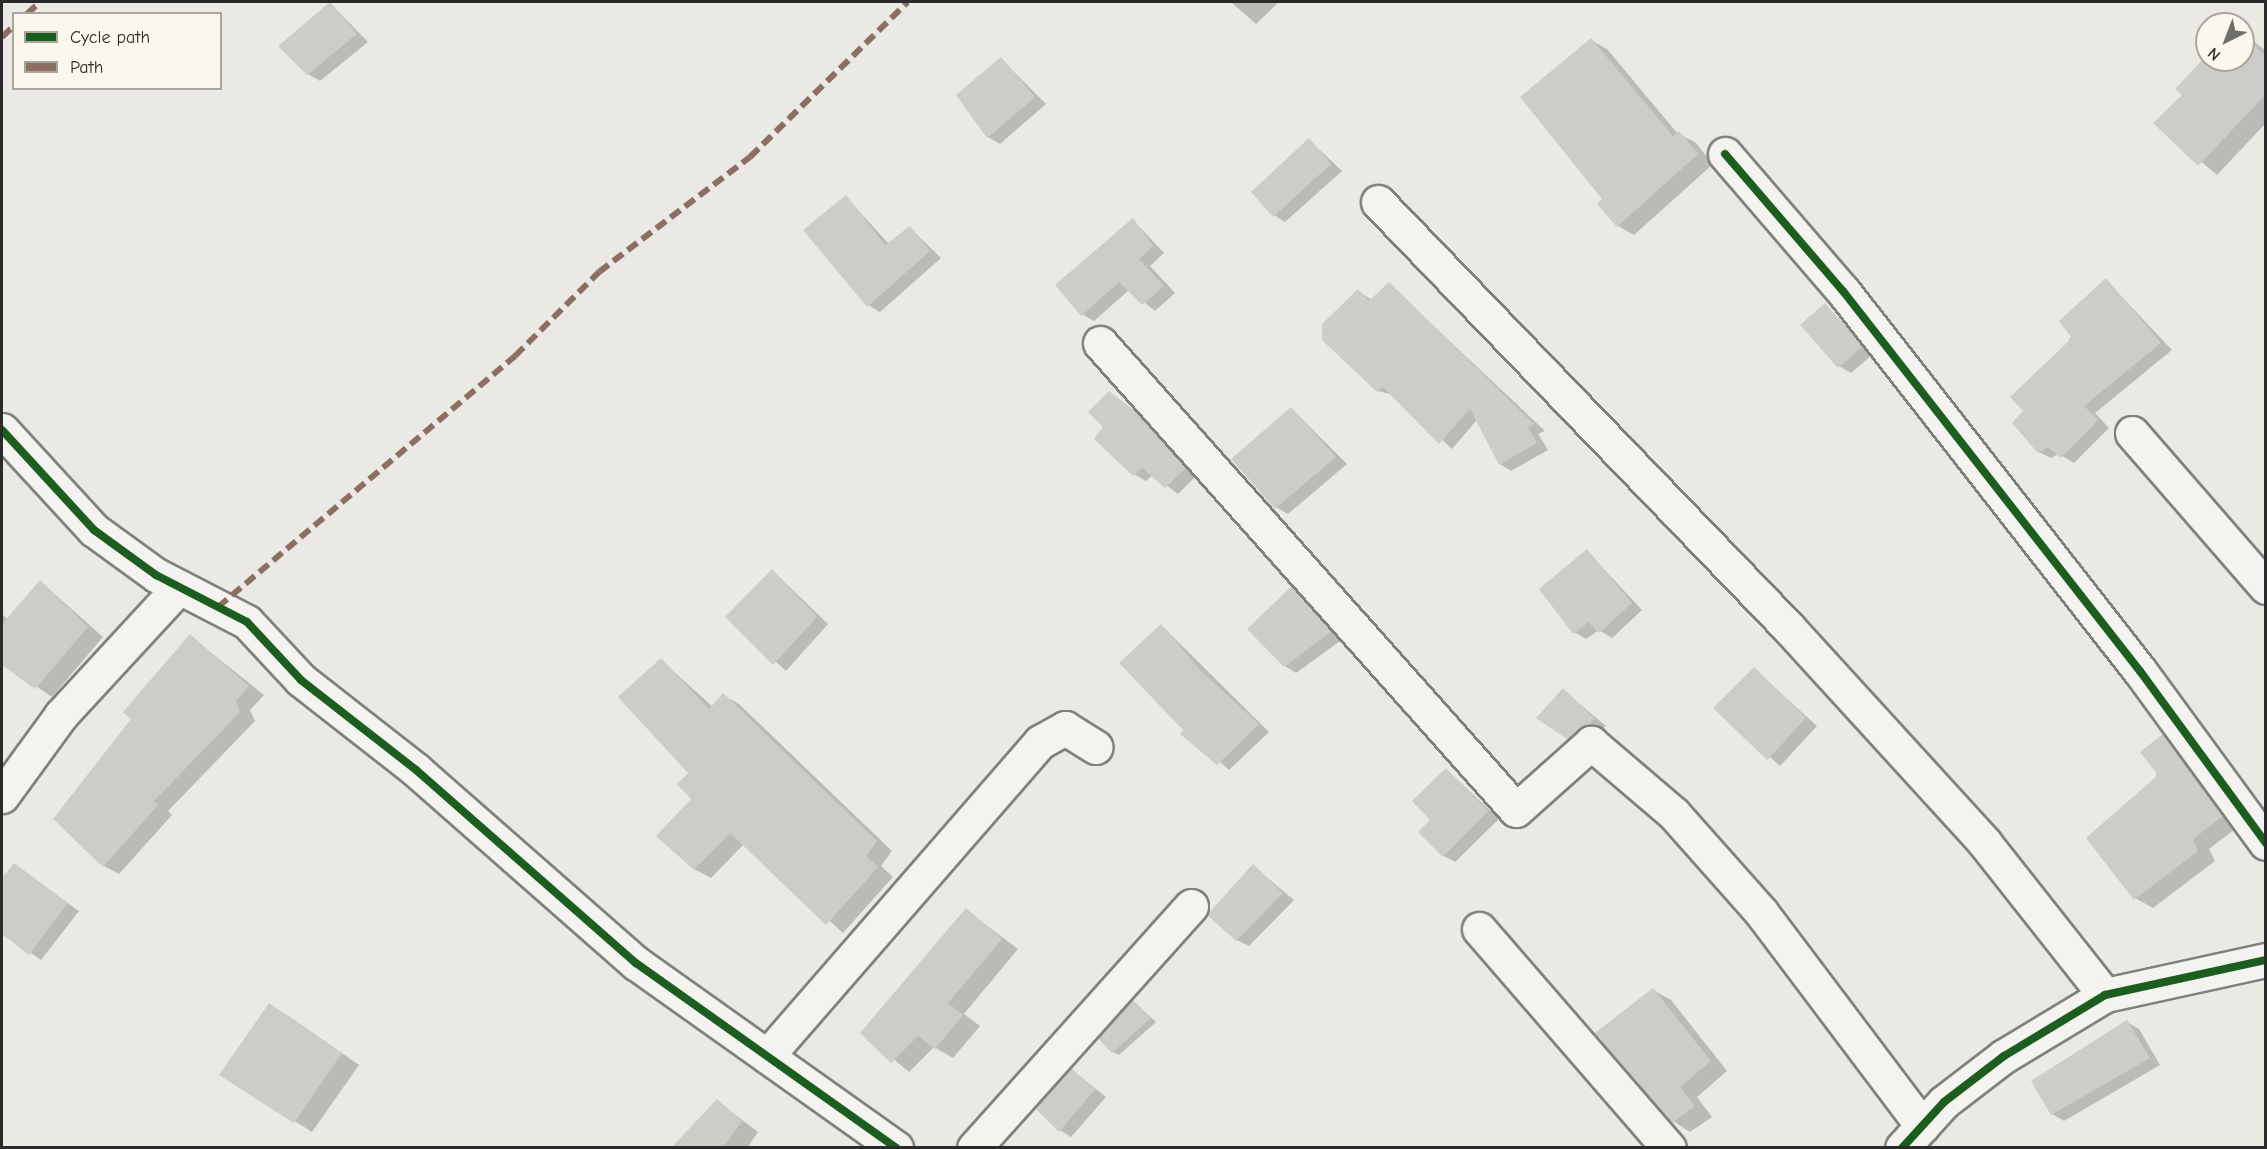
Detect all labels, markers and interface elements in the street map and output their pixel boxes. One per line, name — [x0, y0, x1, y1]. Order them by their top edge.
legend — [12, 12, 222, 90]
north arrow — [2195, 12, 2255, 72]
text: Cycle path — [70, 27, 150, 48]
text: N — [2204, 44, 2224, 64]
text: Path — [70, 57, 103, 78]

